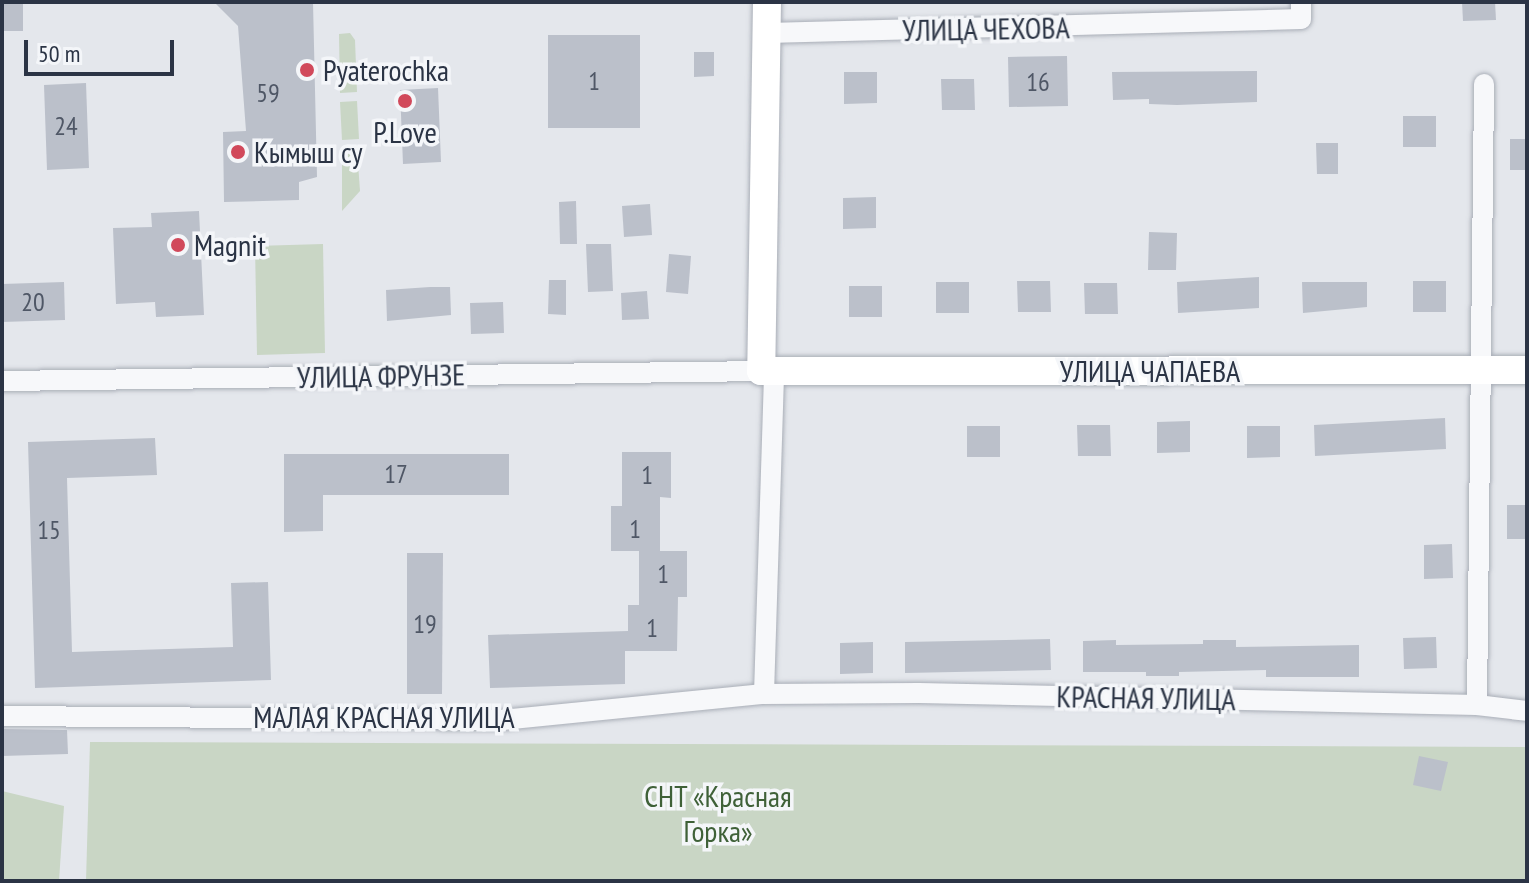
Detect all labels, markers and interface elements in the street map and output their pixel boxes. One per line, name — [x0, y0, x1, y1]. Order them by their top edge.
street label: УЛИЦА ЧЕХОВА — [902, 10, 1070, 48]
scale bar — [28, 24, 178, 74]
text: 50 m — [38, 38, 80, 69]
place label: Pyaterochka — [323, 52, 449, 88]
marker: Pyaterochka — [298, 61, 316, 79]
house number: 1 — [588, 65, 600, 97]
house number: 16 — [1026, 66, 1050, 98]
house number: 59 — [256, 77, 280, 109]
marker: P.Love — [396, 92, 414, 110]
house number: 24 — [54, 110, 78, 142]
place label: P.Love — [373, 114, 437, 150]
place label: Кымыш су — [254, 134, 363, 170]
marker: Кымыш су — [229, 143, 247, 161]
place label: Magnit — [194, 227, 266, 263]
marker: Magnit — [169, 236, 187, 254]
house number: 20 — [21, 286, 45, 318]
street label: УЛИЦА ЧАПАЕВА — [1059, 353, 1241, 389]
street label: УЛИЦА ФРУНЗЕ — [296, 357, 466, 395]
house number: 17 — [384, 458, 408, 490]
house number: 1 — [641, 459, 653, 491]
house number: 1 — [629, 513, 641, 545]
house number: 15 — [37, 514, 61, 546]
house number: 1 — [657, 558, 669, 590]
house number: 19 — [413, 608, 437, 640]
house number: 1 — [646, 612, 658, 644]
street label: КРАСНАЯ УЛИЦА — [1056, 678, 1236, 718]
street label: МАЛАЯ КРАСНАЯ УЛИЦА — [253, 699, 515, 735]
park label: СНТ «Красная Горка» — [644, 778, 792, 848]

